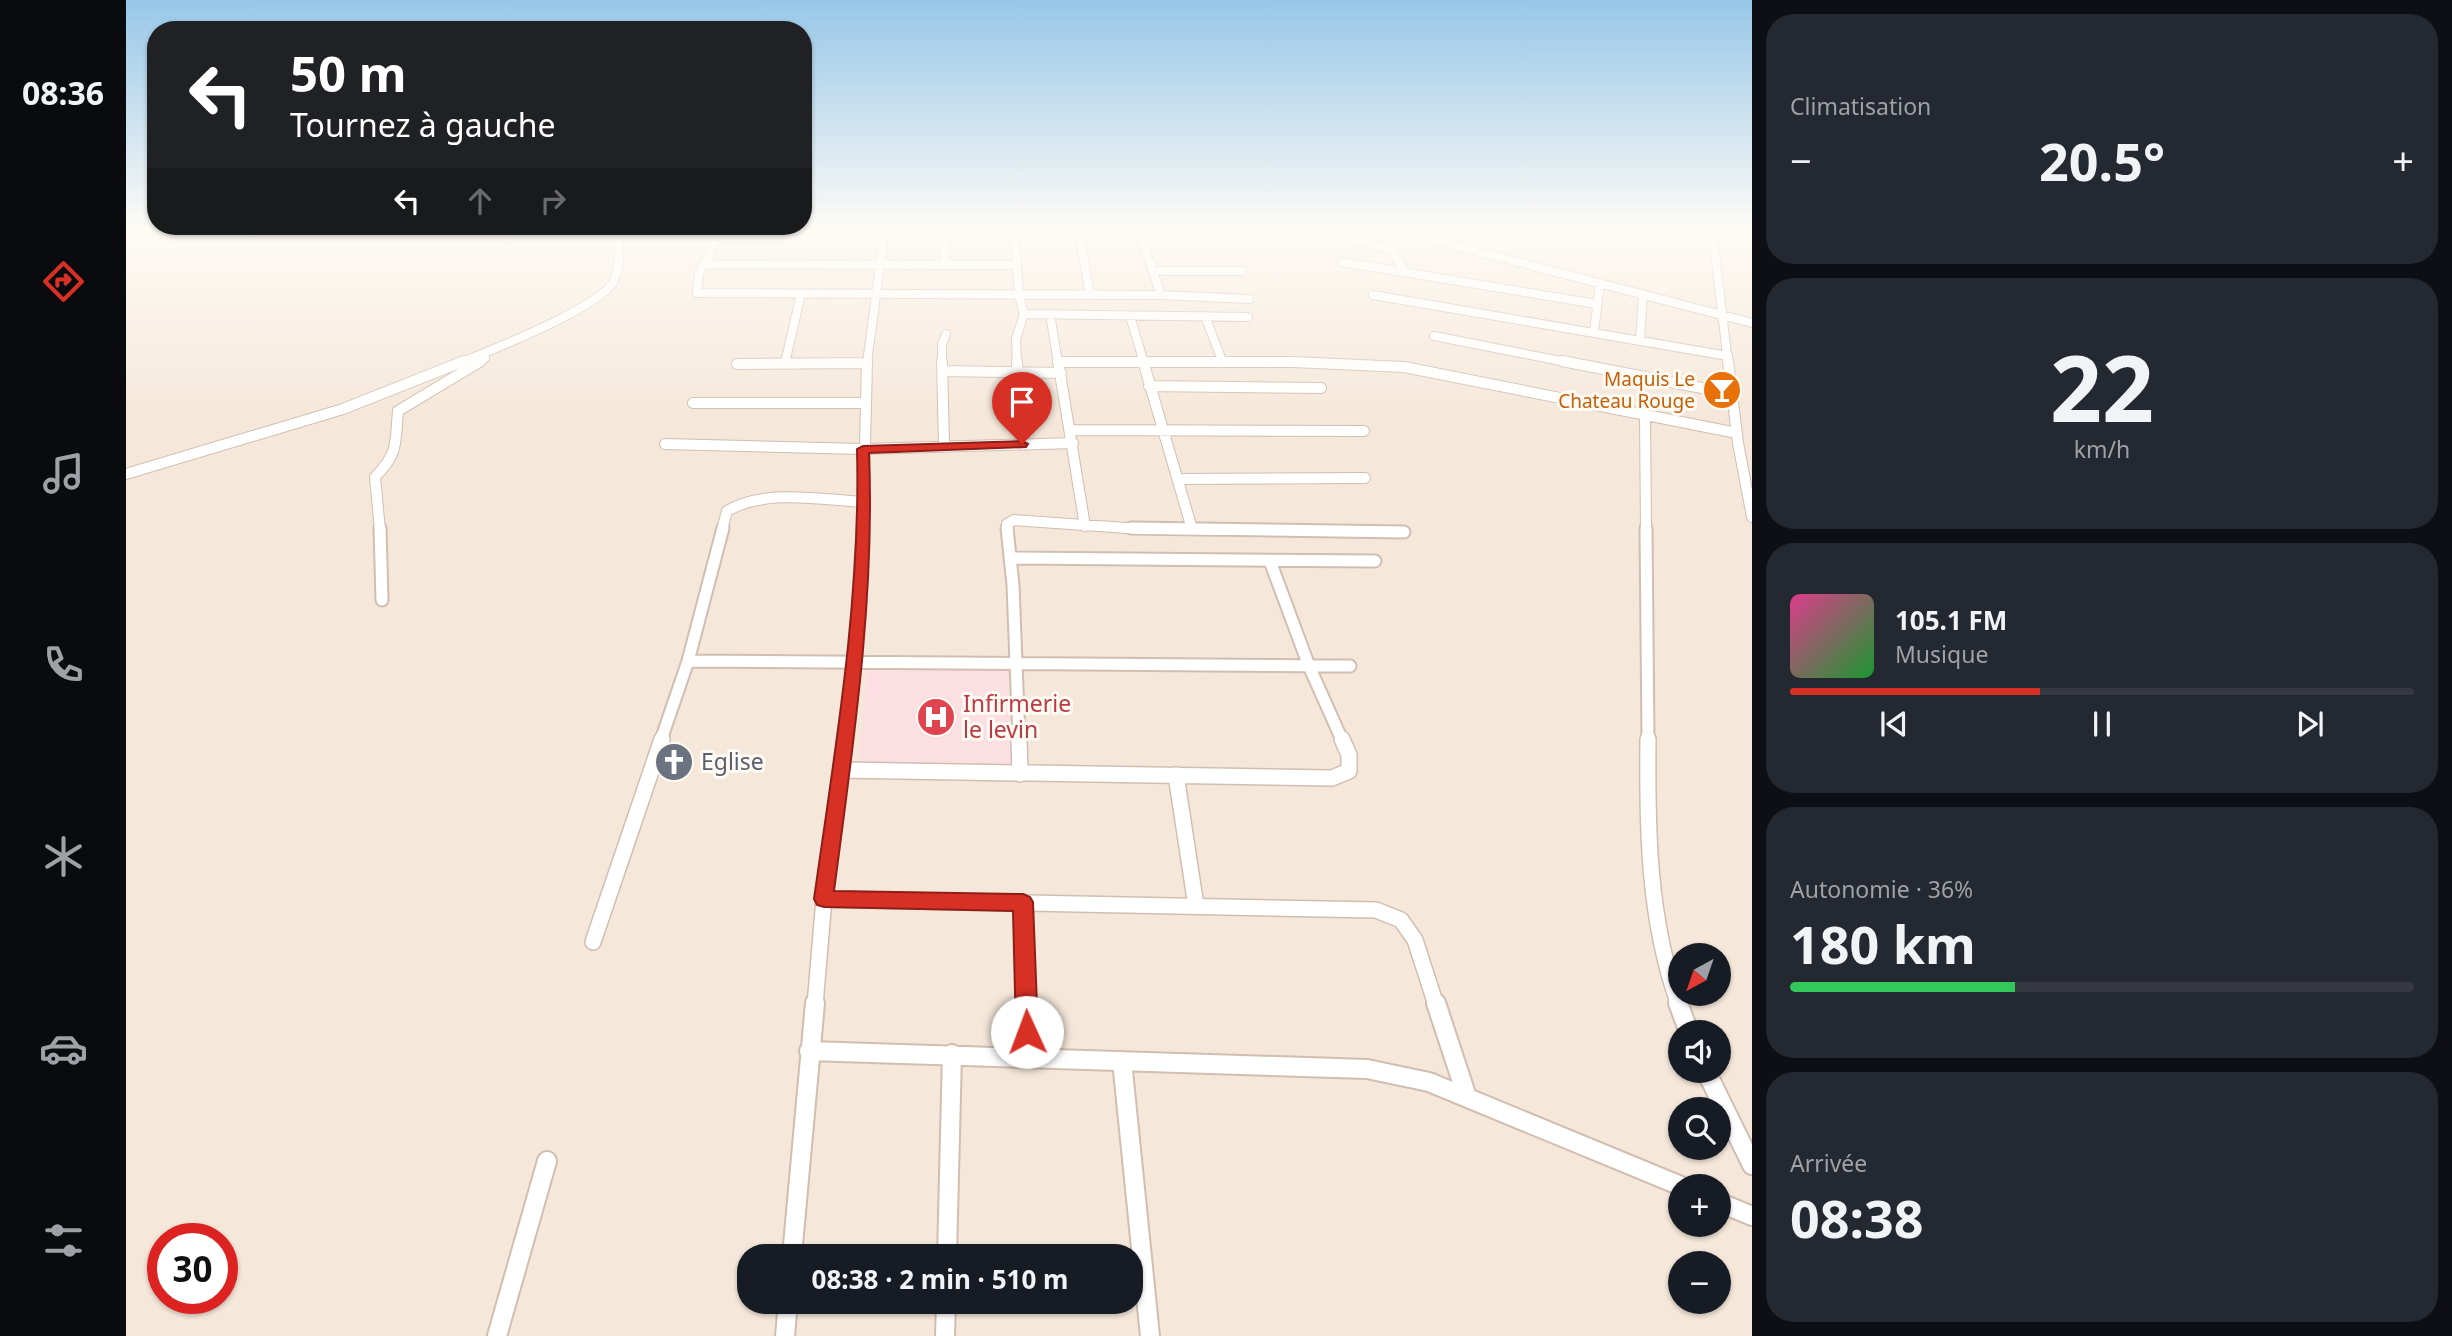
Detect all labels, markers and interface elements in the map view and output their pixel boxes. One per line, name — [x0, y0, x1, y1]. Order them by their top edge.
text: 50 m — [290, 40, 407, 106]
icon: left — [175, 49, 266, 140]
text: 08:36 — [22, 71, 104, 114]
text: Climatisation — [1790, 90, 1931, 122]
text: Tournez à gauche — [290, 103, 556, 146]
text: 20.5° — [2039, 125, 2165, 196]
text: − — [1790, 134, 1812, 186]
text: + — [2392, 134, 2414, 186]
icon: left — [388, 182, 426, 220]
icon: ahead — [461, 182, 499, 220]
icon: right — [534, 182, 572, 220]
icon: directions — [39, 257, 88, 306]
text: 22 — [2050, 325, 2154, 449]
place label: Maquis Le Chateau Rouge — [1558, 366, 1695, 414]
bar icon: Maquis Le Chateau Rouge — [1701, 369, 1743, 411]
pin — [992, 372, 1052, 444]
icon: arrive — [1003, 383, 1041, 421]
text: km/h — [2074, 433, 2130, 465]
icon: music — [39, 449, 88, 498]
text: 105.1 FM — [1895, 602, 2007, 638]
text: Musique — [1895, 638, 1988, 670]
icon: phone — [39, 640, 88, 689]
place label: Infirmerie le levin — [963, 687, 1071, 745]
hospital icon: Infirmerie le levin — [915, 696, 957, 738]
icon: previous — [1875, 705, 1913, 743]
icon: pause — [2083, 705, 2121, 743]
icon: next — [2291, 705, 2329, 743]
church icon: Eglise — [653, 741, 695, 783]
place label: Eglise — [701, 745, 764, 777]
icon: climate — [39, 832, 88, 881]
text: Autonomie · 36% — [1790, 873, 1973, 905]
text: 180 km — [1790, 908, 1976, 979]
north arrow — [1668, 943, 1731, 1006]
map controls — [1668, 943, 1731, 1314]
position arrow — [990, 995, 1064, 1069]
button: sound — [1668, 1020, 1731, 1083]
icon: car — [39, 1024, 88, 1073]
button: search — [1668, 1097, 1731, 1160]
text: Arrivée — [1790, 1147, 1867, 1179]
button: + — [1668, 1174, 1731, 1237]
text: 08:38 — [1790, 1182, 1924, 1253]
icon: filters — [39, 1216, 88, 1265]
speed limit sign: 30 — [147, 1223, 238, 1314]
button: − — [1668, 1251, 1731, 1314]
text: 08:38 · 2 min · 510 m — [812, 1261, 1068, 1297]

